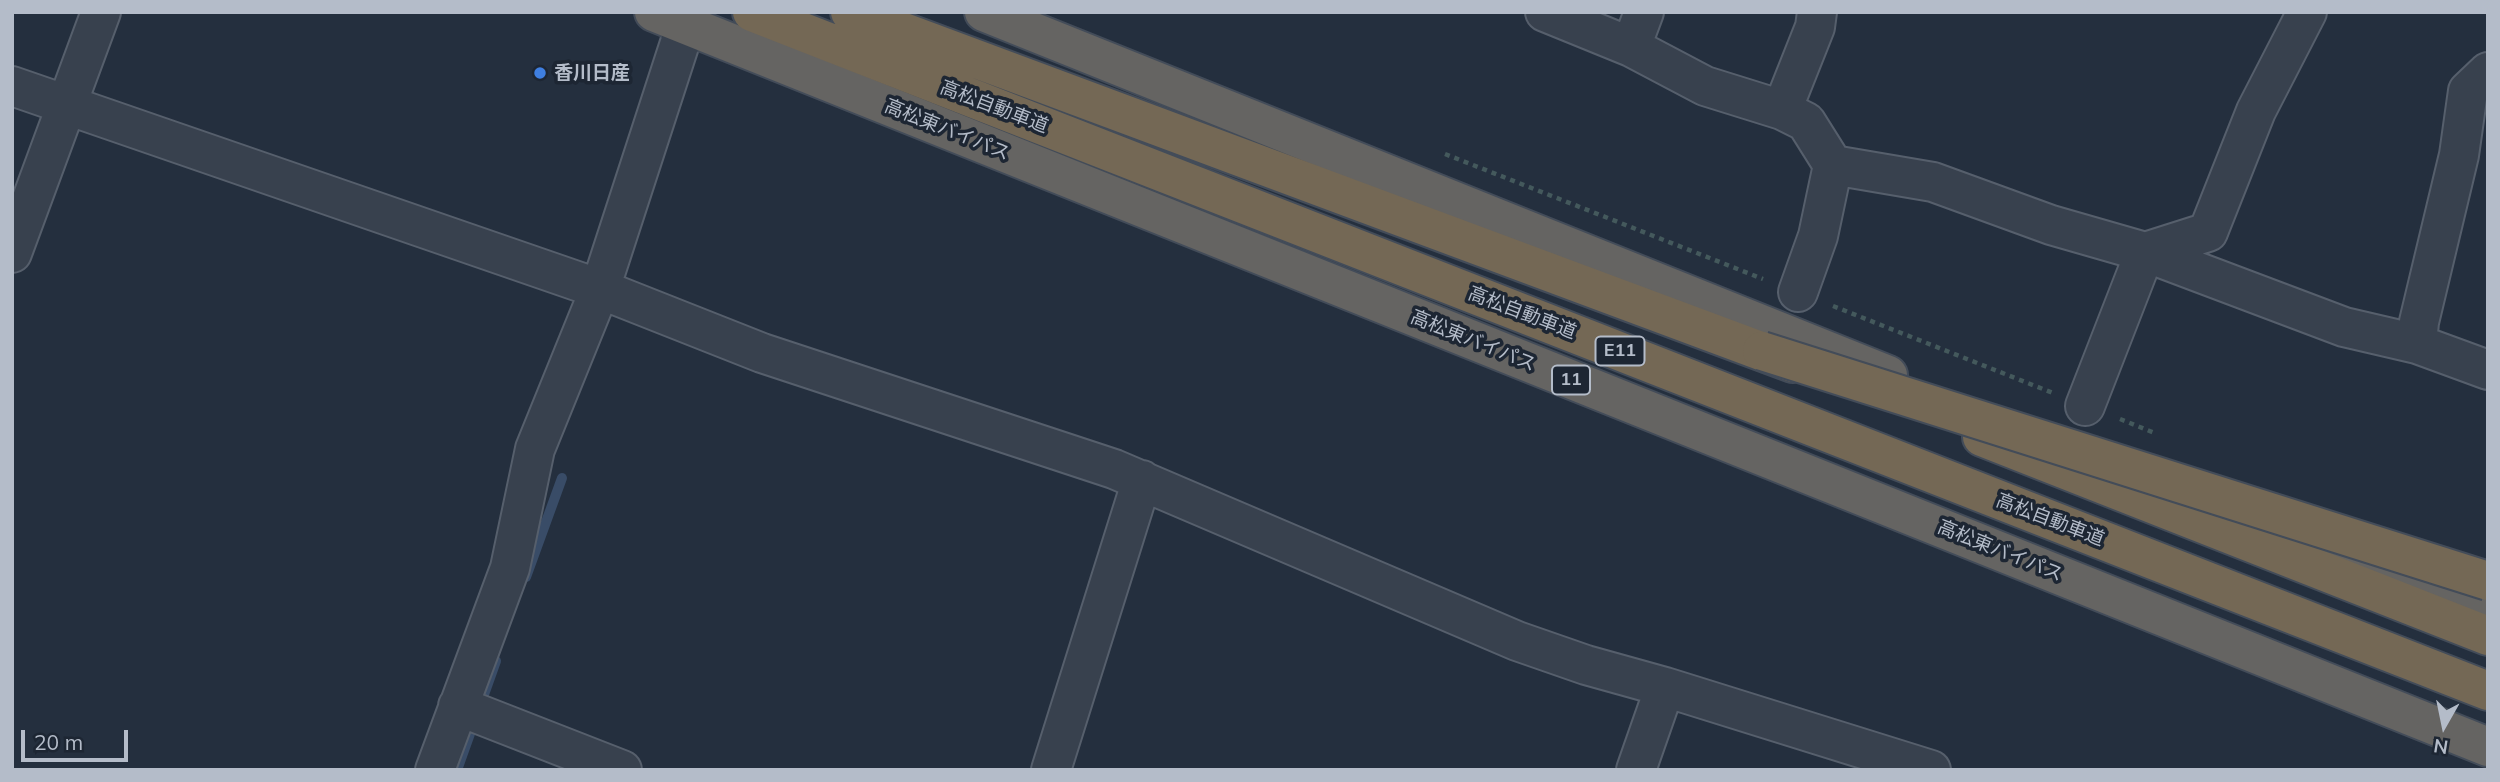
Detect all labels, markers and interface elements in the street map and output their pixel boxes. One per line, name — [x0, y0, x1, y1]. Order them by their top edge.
place label: 香川日産 — [554, 62, 630, 84]
marker: 香川日産 — [532, 65, 548, 81]
street label: 高松自動車道 — [937, 76, 1051, 138]
street label: 高松東バイパス — [881, 95, 1013, 165]
street label: 高松自動車道 — [1465, 282, 1579, 344]
street label: 高松東バイパス — [1407, 306, 1539, 376]
road number: E11 — [1596, 337, 1644, 366]
road number: 11 — [1552, 366, 1590, 394]
street label: 高松自動車道 — [1993, 489, 2107, 551]
street label: 高松東バイパス — [1934, 516, 2066, 586]
north arrow — [2409, 691, 2479, 761]
scale bar — [24, 716, 131, 760]
text: 20 m — [34, 729, 83, 755]
text: N — [2432, 734, 2450, 760]

